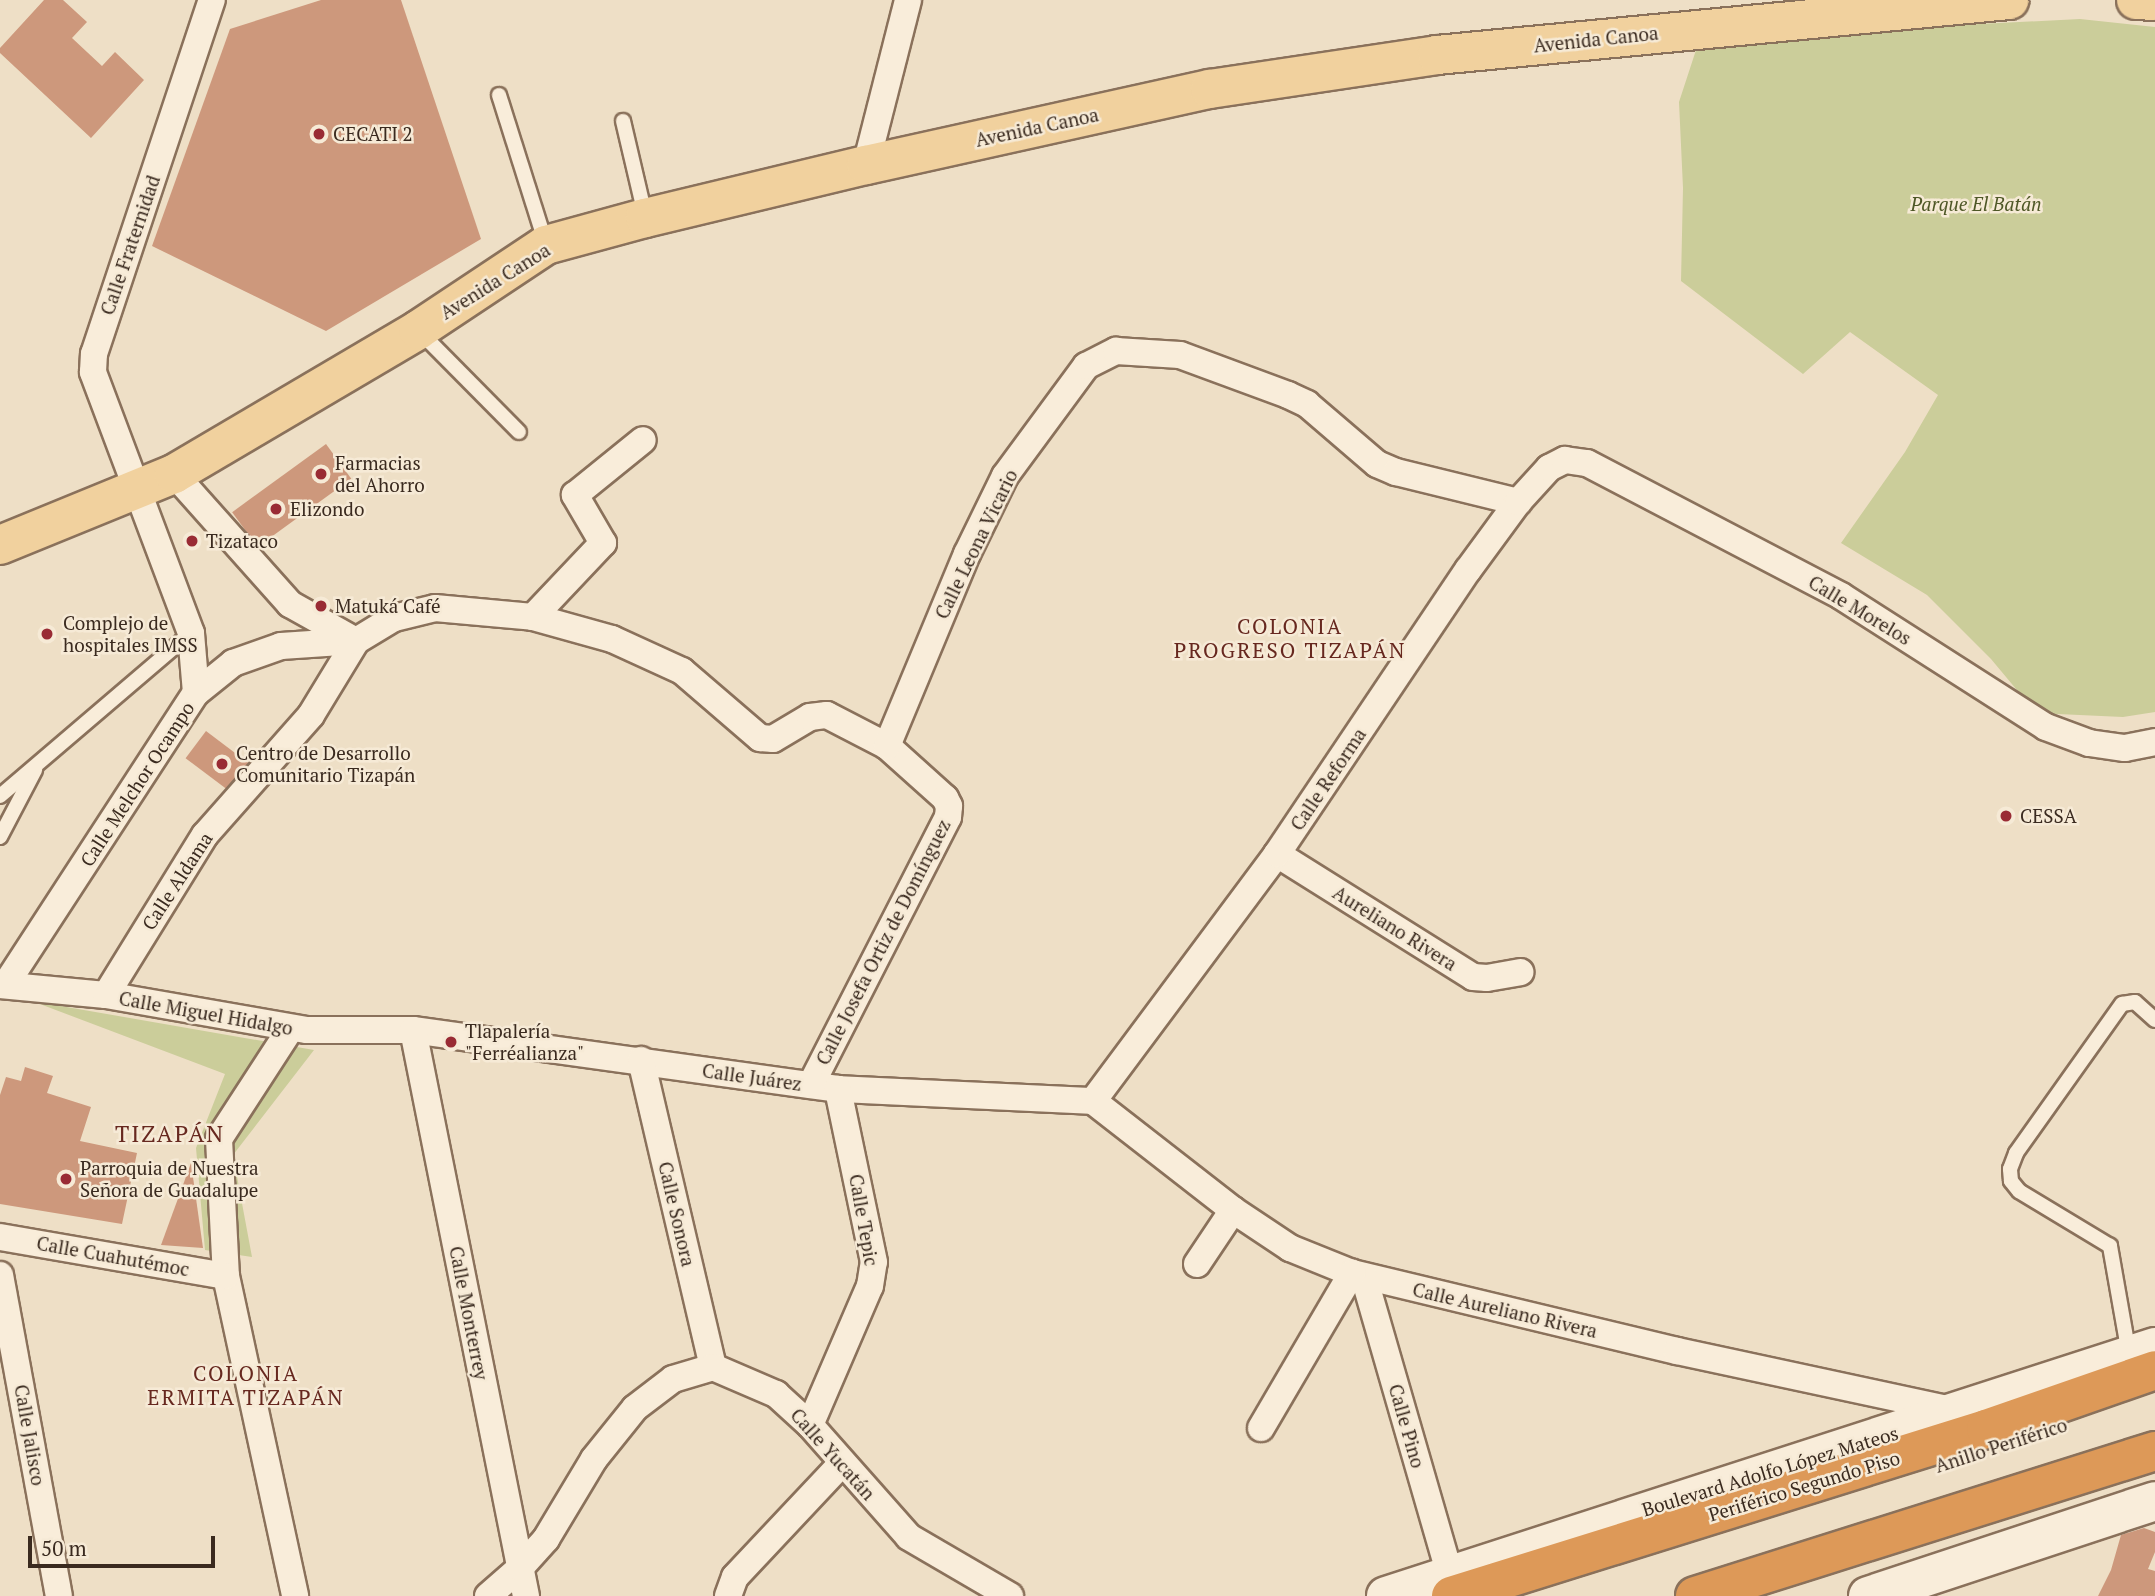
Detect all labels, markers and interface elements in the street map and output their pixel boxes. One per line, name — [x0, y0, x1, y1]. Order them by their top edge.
street label: Avenida Canoa — [1532, 21, 1660, 57]
street label: Avenida Canoa — [973, 103, 1101, 151]
place label: CECATI 2 — [333, 123, 413, 145]
marker: CECATI 2 — [311, 126, 327, 142]
street label: Calle Fraternidad — [95, 172, 165, 318]
park label: Parque El Batán — [1910, 193, 2042, 215]
street label: Avenida Canoa — [436, 238, 554, 324]
place label: Farmacias del Ahorro — [335, 452, 425, 496]
street label: Calle Leona Vicario — [930, 465, 1022, 623]
marker: Farmacias del Ahorro — [313, 466, 329, 482]
place label: Elizondo — [290, 498, 364, 520]
marker: Elizondo — [268, 501, 284, 517]
place label: Tizataco — [206, 530, 278, 552]
marker: Tizataco — [184, 533, 200, 549]
street label: Calle Morelos — [1805, 570, 1915, 650]
place label: Matuká Café — [335, 595, 441, 617]
marker: Matuká Café — [313, 598, 329, 614]
place label: Complejo de hospitales IMSS — [63, 612, 198, 656]
district label: COLONIA PROGRESO TIZAPÁN — [1176, 613, 1404, 663]
marker: Complejo de hospitales IMSS — [37, 624, 57, 644]
street label: Calle Melchor Ocampo — [75, 697, 199, 871]
street label: Calle Reforma — [1285, 723, 1371, 835]
place label: Centro de Desarrollo Comunitario Tizapán — [236, 742, 415, 786]
marker: Centro de Desarrollo Comunitario Tizapán — [214, 756, 230, 772]
place label: CESSA — [2020, 805, 2077, 827]
marker: CESSA — [1998, 808, 2014, 824]
street label: Calle Josefa Ortiz de Domínguez — [811, 815, 955, 1069]
street label: Calle Aldama — [137, 828, 217, 934]
street label: Aureliano Rivera — [1329, 881, 1461, 975]
street label: Calle Miguel Hidalgo — [117, 986, 295, 1040]
place label: Tlapalería "Ferréalianza" — [465, 1020, 584, 1064]
marker: Tlapalería "Ferréalianza" — [443, 1034, 459, 1050]
street label: Calle Juárez — [701, 1059, 803, 1095]
district label: TIZAPÁN — [116, 1120, 224, 1148]
place label: Parroquia de Nuestra Señora de Guadalupe — [80, 1157, 259, 1201]
street label: Calle Sonora — [654, 1159, 700, 1269]
marker: Parroquia de Nuestra Señora de Guadalupe — [58, 1171, 74, 1187]
street label: Calle Tepic — [845, 1172, 883, 1268]
street label: Calle Cuahutémoc — [35, 1231, 191, 1281]
street label: Calle Monterrey — [445, 1244, 493, 1382]
street label: Calle Aureliano Rivera — [1410, 1278, 1600, 1342]
district label: COLONIA ERMITA TIZAPÁN — [149, 1360, 343, 1410]
street label: Calle Pino — [1384, 1381, 1430, 1471]
street label: Calle Jalisco — [10, 1383, 50, 1487]
street label: Calle Yucatán — [786, 1403, 880, 1505]
street label: Anillo Periférico — [1932, 1413, 2070, 1477]
street label: Boulevard Adolfo López Mateos — [1639, 1421, 1901, 1521]
street label: Periférico Segundo Piso — [1705, 1446, 1903, 1526]
scale bar — [32, 1522, 219, 1566]
text: 50 m — [41, 1534, 87, 1562]

